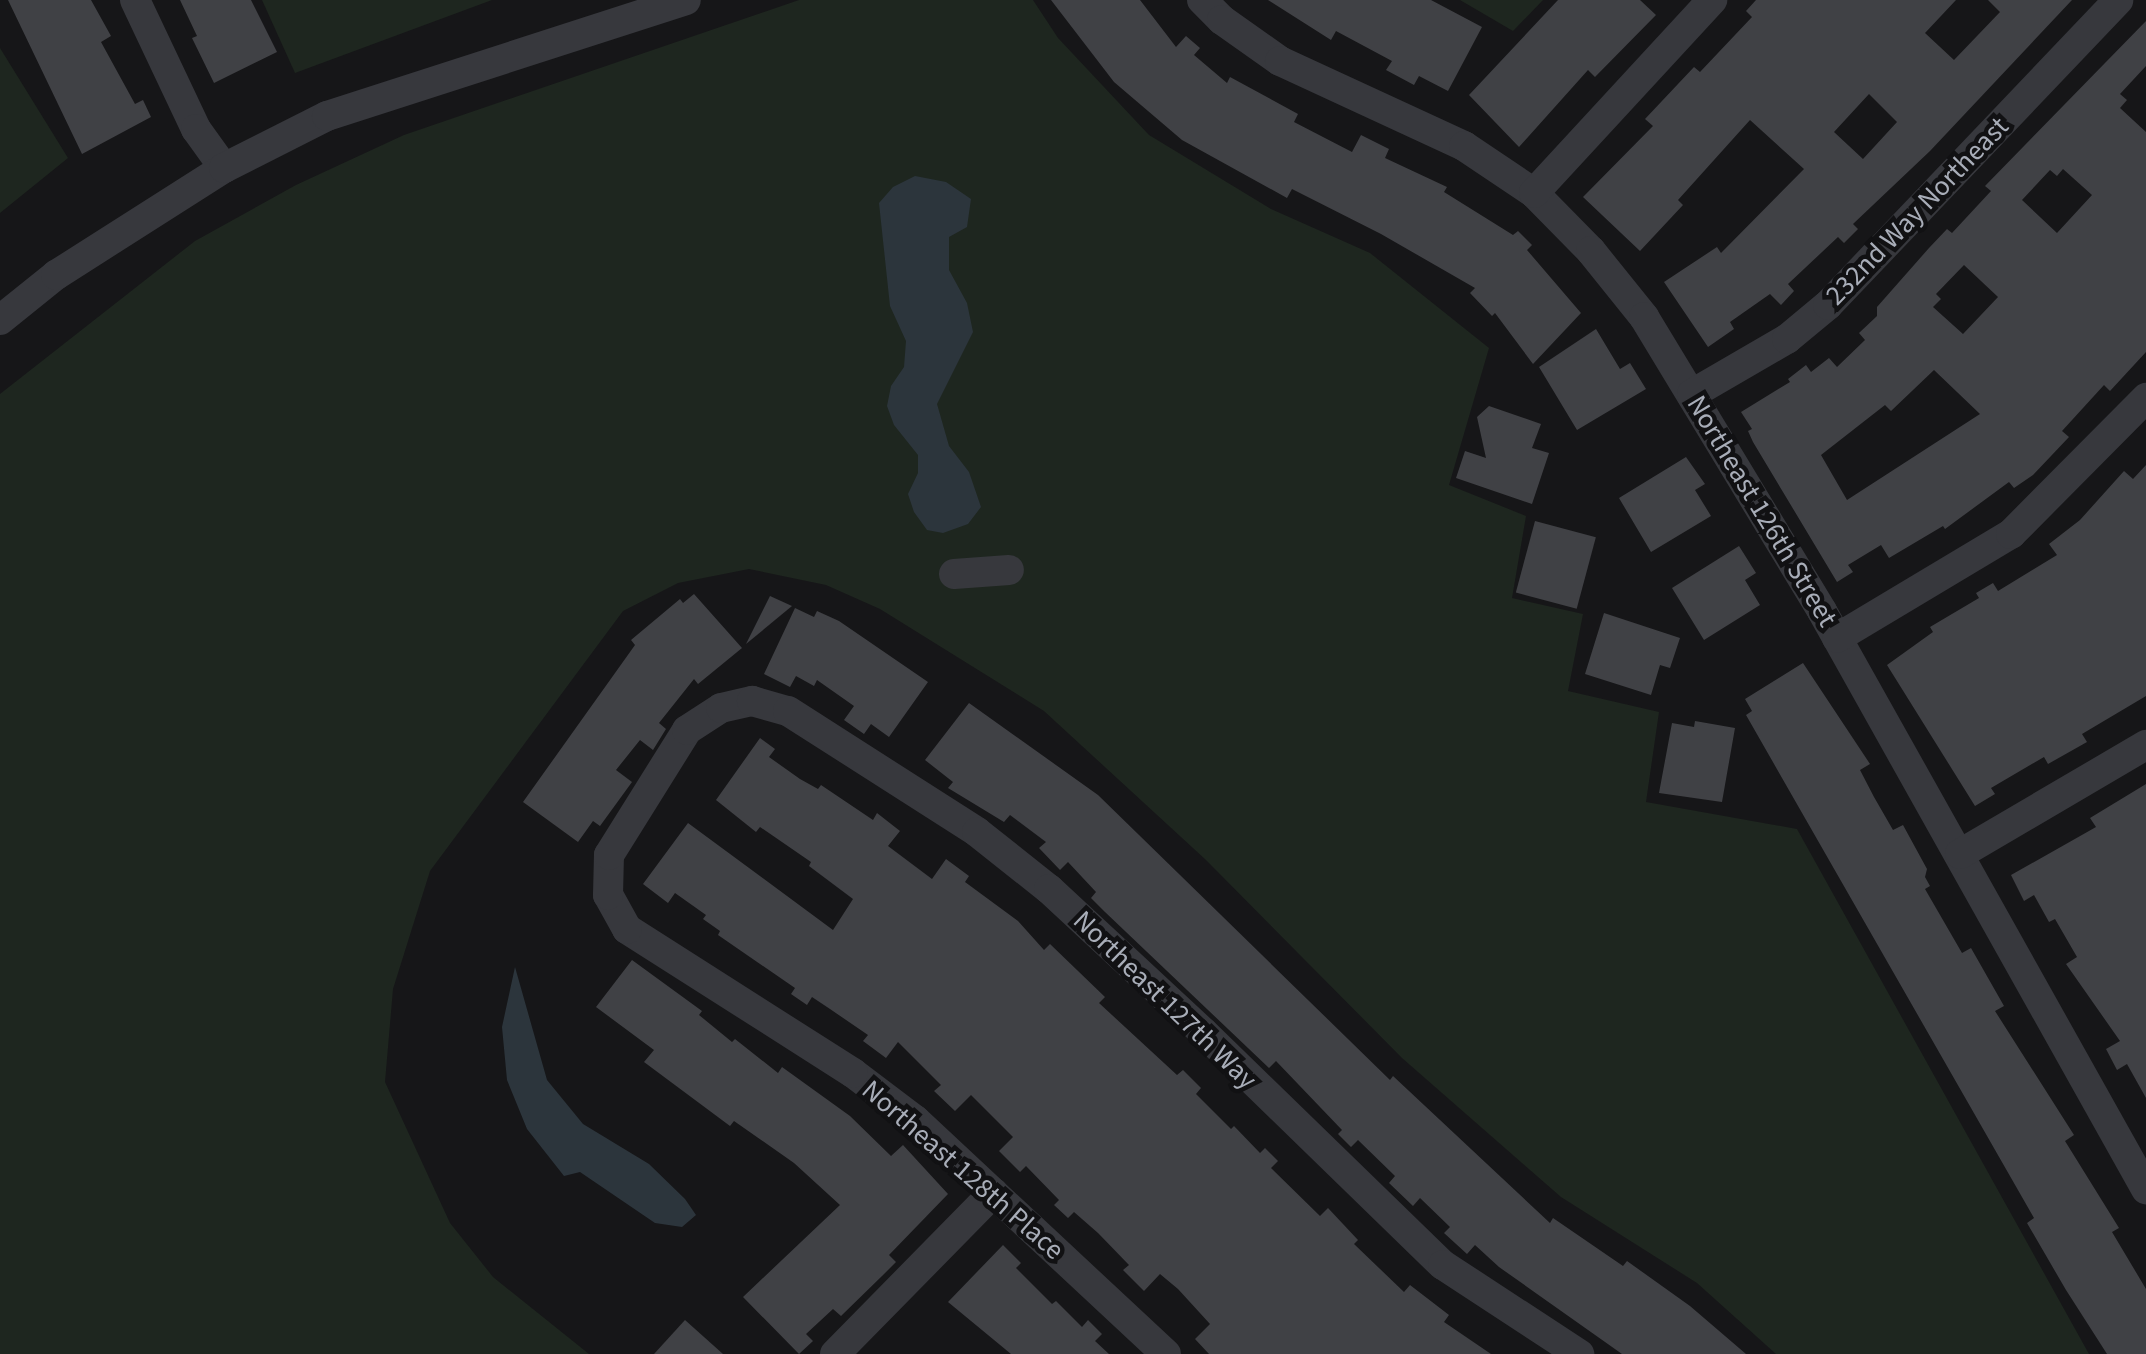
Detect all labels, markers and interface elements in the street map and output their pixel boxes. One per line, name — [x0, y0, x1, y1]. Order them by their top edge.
street label: 232nd Way Northeast — [1819, 110, 2015, 312]
street label: Northeast 126th Street — [1680, 389, 1844, 633]
street label: Northeast 127th Way — [1066, 904, 1264, 1096]
street label: Northeast 128th Place — [855, 1073, 1071, 1267]

